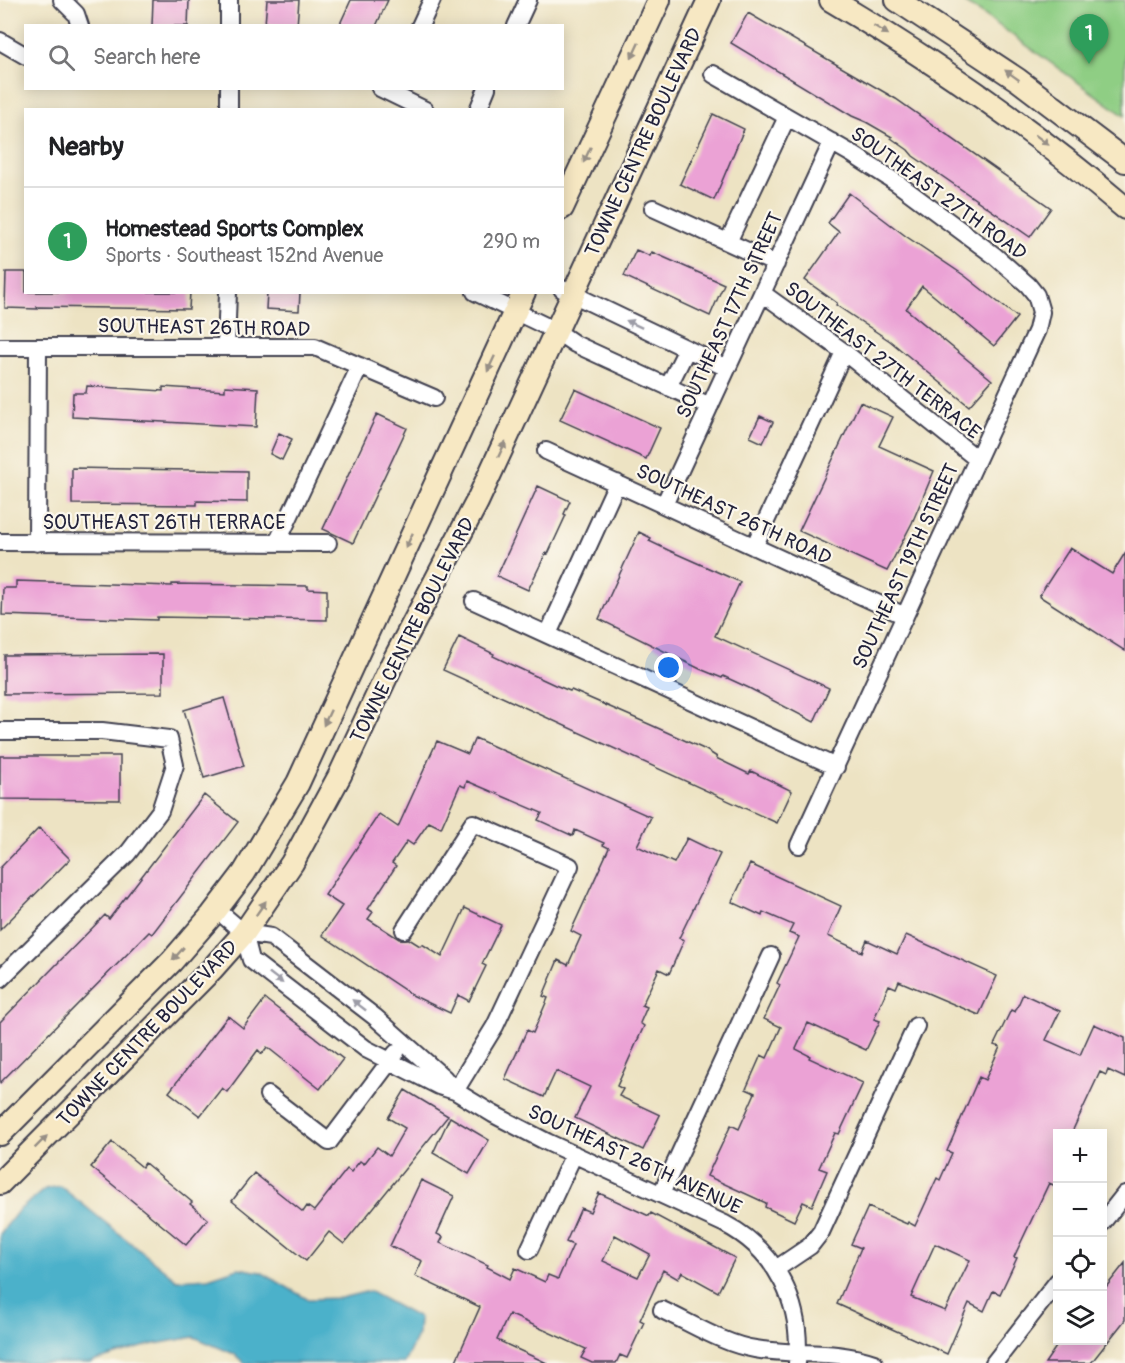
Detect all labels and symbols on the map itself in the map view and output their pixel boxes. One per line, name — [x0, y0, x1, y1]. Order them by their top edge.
pin: 1 — [1070, 14, 1108, 64]
street label: TOWNE CENTRE BOULEVARD — [579, 24, 708, 261]
one-way arrow — [873, 25, 889, 36]
one-way arrow — [631, 43, 640, 60]
one-way arrow — [1004, 69, 1020, 81]
street label: SOUTHEAST 27TH ROAD — [846, 121, 1032, 266]
one-way arrow — [1034, 134, 1049, 146]
one-way arrow — [582, 147, 591, 164]
street label: SOUTHEAST 17TH STREET — [671, 208, 788, 422]
street label: SOUTHEAST 27TH TERRACE — [780, 276, 986, 445]
street label: SOUTHEAST 26TH ROAD — [98, 313, 310, 342]
one-way arrow — [625, 320, 642, 329]
one-way arrow — [486, 356, 495, 373]
one-way arrow — [497, 441, 506, 458]
street label: SOUTHEAST 26TH ROAD — [632, 458, 835, 571]
street label: SOUTHEAST 19TH STREET — [847, 459, 964, 673]
street label: SOUTHEAST 26TH TERRACE — [42, 510, 286, 535]
street label: TOWNE CENTRE BOULEVARD — [345, 513, 480, 747]
one-way arrow — [405, 533, 414, 550]
your location — [654, 653, 683, 682]
one-way arrow — [323, 710, 332, 727]
one-way arrow — [255, 901, 267, 917]
street label: TOWNE CENTRE BOULEVARD — [52, 935, 243, 1132]
one-way arrow — [172, 946, 185, 961]
one-way arrow — [268, 972, 283, 984]
one-way arrow — [352, 1000, 367, 1012]
street label: SOUTHEAST 26TH AVENUE — [524, 1099, 746, 1220]
one-way arrow — [34, 1135, 48, 1149]

